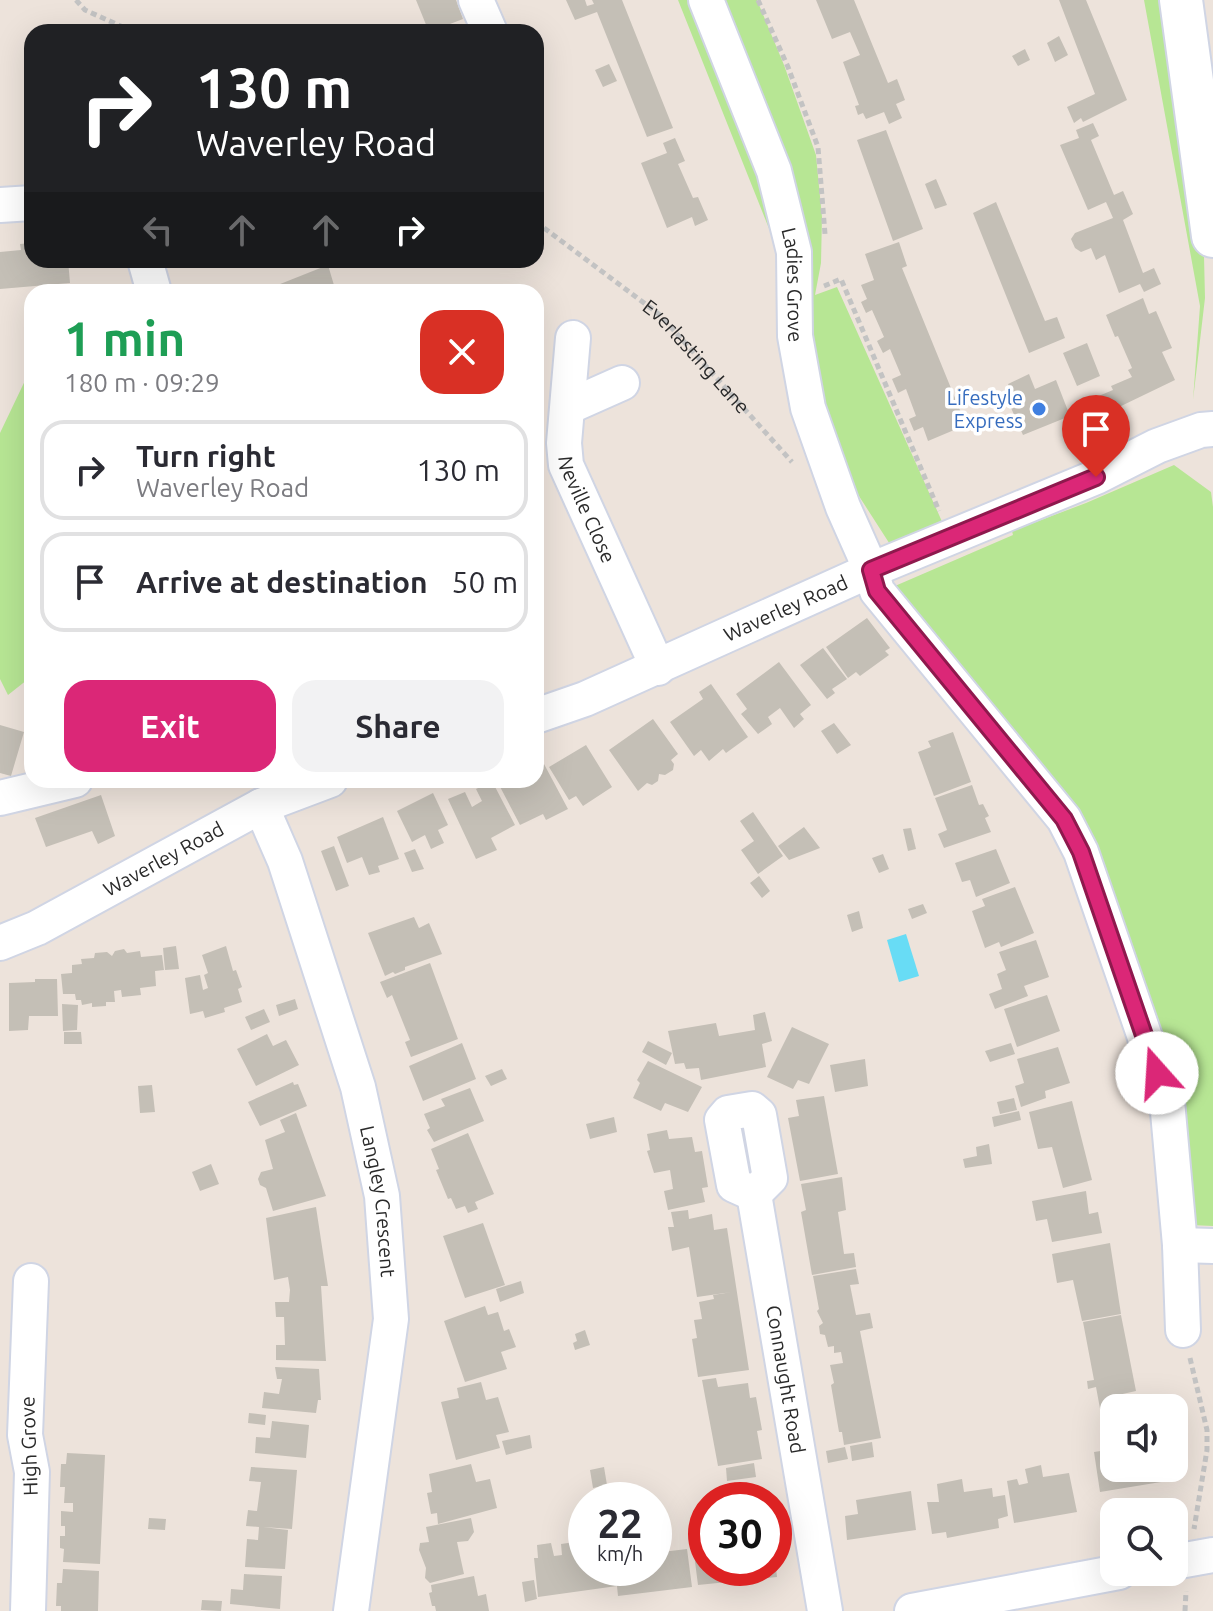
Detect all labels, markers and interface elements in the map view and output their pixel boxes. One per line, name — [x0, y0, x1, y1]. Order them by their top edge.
icon: right — [64, 56, 168, 160]
text: 130 m — [196, 56, 352, 119]
text: Waverley Road — [196, 122, 436, 163]
icon: left — [136, 208, 180, 252]
icon: ahead — [220, 208, 264, 252]
icon: ahead — [304, 208, 348, 252]
icon: right — [388, 208, 432, 252]
street label: Ladies Grove — [777, 225, 808, 344]
street label: Everlasting Lane — [639, 294, 755, 418]
button: close — [420, 310, 504, 394]
text: 1 min — [64, 311, 185, 365]
text: 180 m · 09:29 — [64, 368, 220, 397]
place label: Lifestyle Express — [947, 386, 1023, 432]
pin — [1062, 395, 1130, 477]
marker: Lifestyle Express — [1030, 400, 1048, 418]
icon: arrive — [1074, 407, 1118, 451]
text: Turn right — [136, 439, 276, 473]
icon: right — [68, 448, 112, 492]
text: 130 m — [416, 453, 500, 487]
street label: Neville Close — [554, 455, 621, 566]
text: Waverley Road — [136, 473, 309, 502]
icon: arrive — [68, 560, 112, 604]
text: Arrive at destination — [136, 565, 428, 599]
text: 50 m — [452, 565, 518, 599]
street label: Waverley Road — [720, 570, 851, 646]
button: Exit — [64, 680, 276, 772]
button: Share — [292, 680, 504, 772]
street label: Waverley Road — [99, 817, 227, 901]
position arrow — [1115, 1031, 1199, 1115]
street label: Langley Crescent — [356, 1123, 400, 1278]
street label: Connaught Road — [762, 1303, 810, 1455]
map controls — [1100, 1394, 1188, 1586]
button: sound — [1100, 1394, 1188, 1482]
street label: High Grove — [15, 1396, 42, 1496]
speed limit sign: 30 — [688, 1482, 792, 1586]
button: search — [1100, 1498, 1188, 1586]
text: 22 — [597, 1501, 643, 1546]
text: km/h — [597, 1542, 643, 1565]

